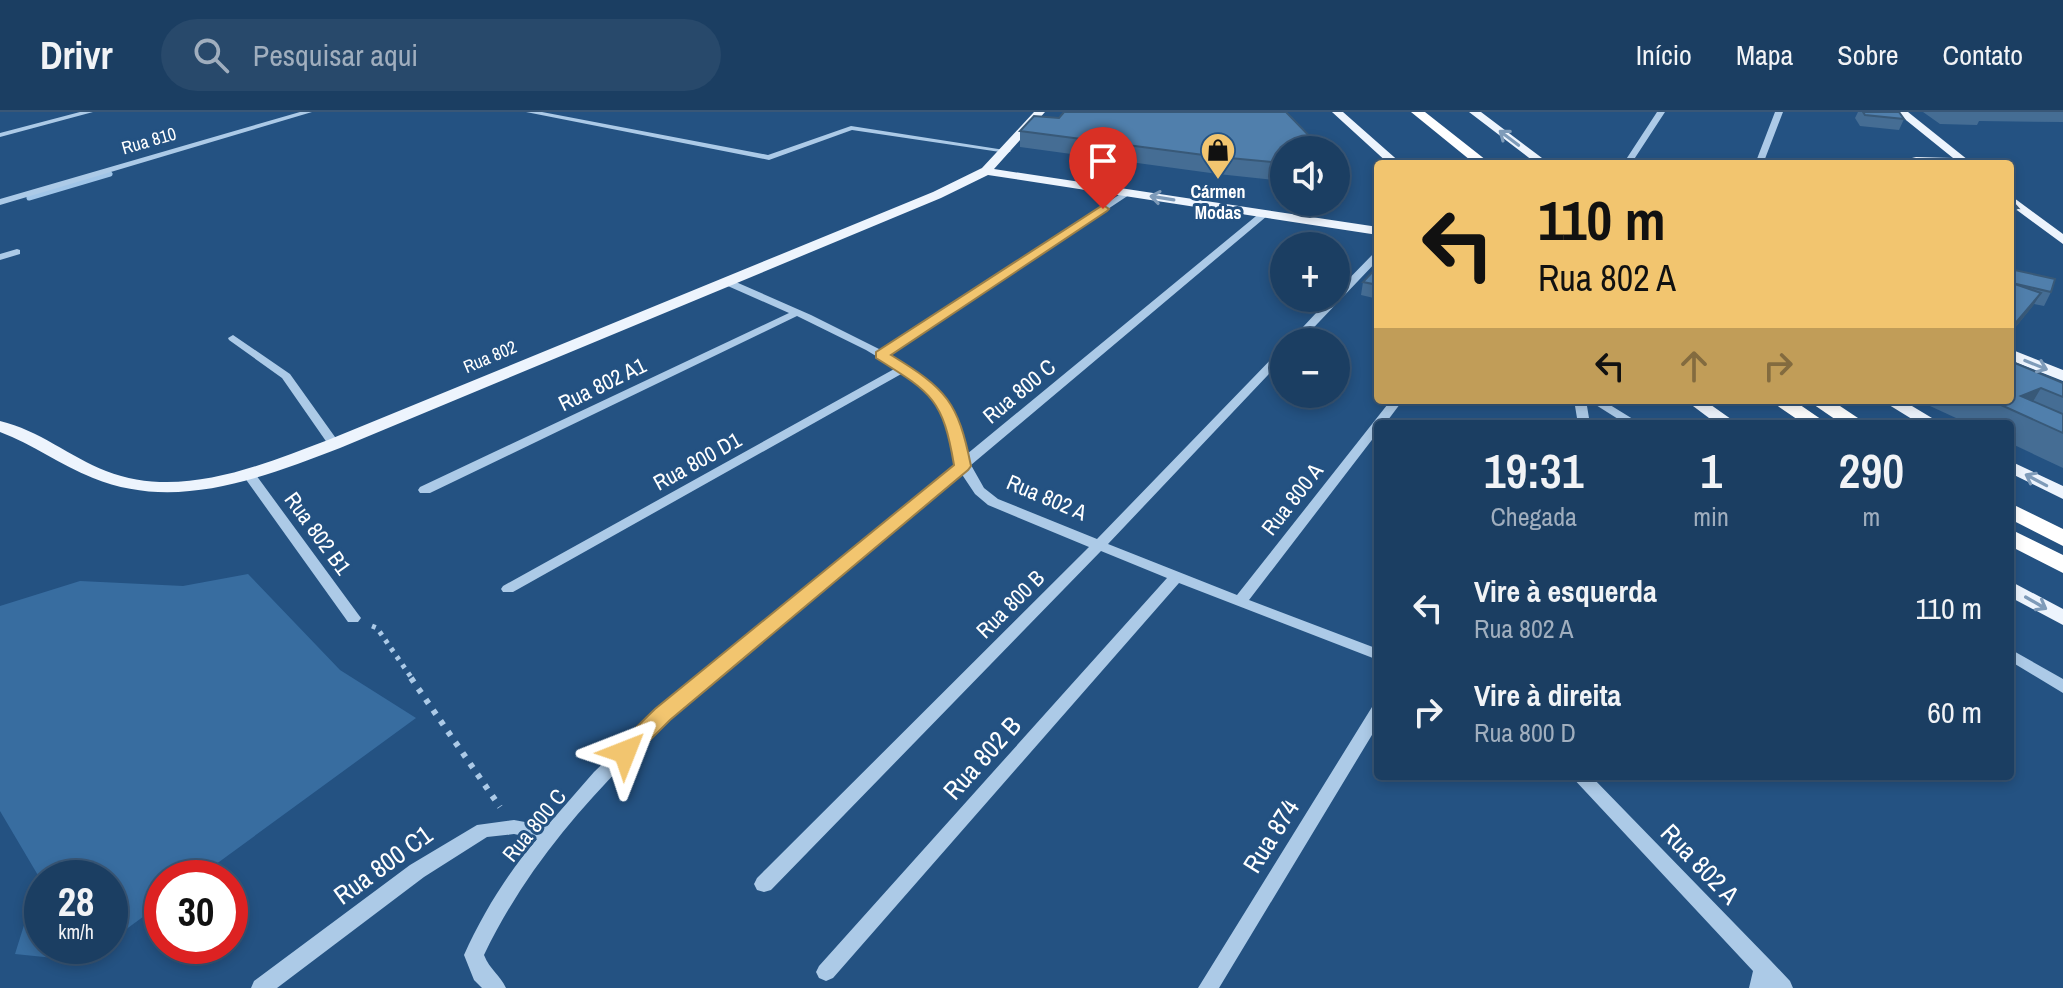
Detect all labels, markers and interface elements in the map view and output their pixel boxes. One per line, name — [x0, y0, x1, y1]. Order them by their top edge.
search box — [161, 19, 721, 91]
text: Drivr — [40, 30, 113, 81]
icon: search — [189, 33, 233, 77]
text: Pesquisar aqui — [253, 35, 418, 75]
text: Início — [1636, 36, 1692, 74]
text: Mapa — [1736, 36, 1793, 74]
text: Sobre — [1837, 36, 1899, 74]
text: Contato — [1943, 36, 2023, 74]
street label: Rua 810 — [119, 121, 179, 160]
pin — [1069, 127, 1137, 209]
one-way arrow — [1498, 130, 1520, 146]
shop icon: Cármen Modas — [1199, 131, 1237, 181]
map controls — [1270, 136, 1350, 408]
button: sound — [1270, 136, 1350, 216]
icon: arrive — [1081, 139, 1125, 183]
place label: Cármen Modas — [1191, 179, 1245, 225]
text: 110 m — [1538, 182, 1666, 257]
one-way arrow — [1150, 190, 1176, 205]
icon: left — [1406, 192, 1510, 296]
button: + — [1270, 232, 1350, 312]
text: Rua 802 A — [1538, 254, 1676, 302]
button: − — [1270, 328, 1350, 408]
street label: Rua 802 — [459, 334, 520, 379]
icon: left — [1588, 344, 1632, 388]
icon: ahead — [1672, 344, 1716, 388]
icon: right — [1756, 344, 1800, 388]
street label: Rua 802 A1 — [553, 350, 651, 418]
street label: Rua 800 C — [976, 352, 1062, 430]
one-way arrow — [2024, 359, 2048, 374]
street label: Rua 800 D1 — [648, 425, 746, 497]
text: 19:31 — [1484, 438, 1584, 503]
text: 1 — [1700, 438, 1722, 503]
text: 290 — [1839, 438, 1904, 503]
street label: Rua 800 A — [1254, 456, 1330, 541]
street label: Rua 802 A — [1002, 467, 1093, 528]
one-way arrow — [2025, 471, 2049, 487]
street label: Rua 802 B1 — [278, 486, 358, 580]
text: Chegada — [1490, 499, 1577, 534]
text: min — [1693, 499, 1729, 534]
text: m — [1863, 499, 1880, 534]
street label: Rua 800 B — [969, 563, 1051, 645]
text: Vire à esquerda — [1474, 571, 1657, 611]
icon: left — [1406, 586, 1450, 630]
text: 110 m — [1915, 588, 1982, 628]
one-way arrow — [2024, 596, 2048, 611]
text: Rua 802 A — [1474, 611, 1574, 646]
text: Vire à direita — [1474, 675, 1621, 715]
icon: right — [1406, 690, 1450, 734]
text: 60 m — [1927, 692, 1982, 732]
street label: Rua 802 B — [935, 709, 1028, 807]
position arrow — [583, 710, 667, 794]
text: Rua 800 D — [1474, 715, 1576, 750]
street label: Rua 800 C — [495, 782, 573, 868]
street label: Rua 874 — [1234, 792, 1307, 879]
street label: Rua 802 A — [1653, 816, 1748, 912]
street label: Rua 800 C1 — [326, 817, 439, 912]
speed limit sign: 30 — [144, 860, 248, 964]
text: 28 — [58, 875, 94, 928]
text: km/h — [58, 918, 94, 945]

